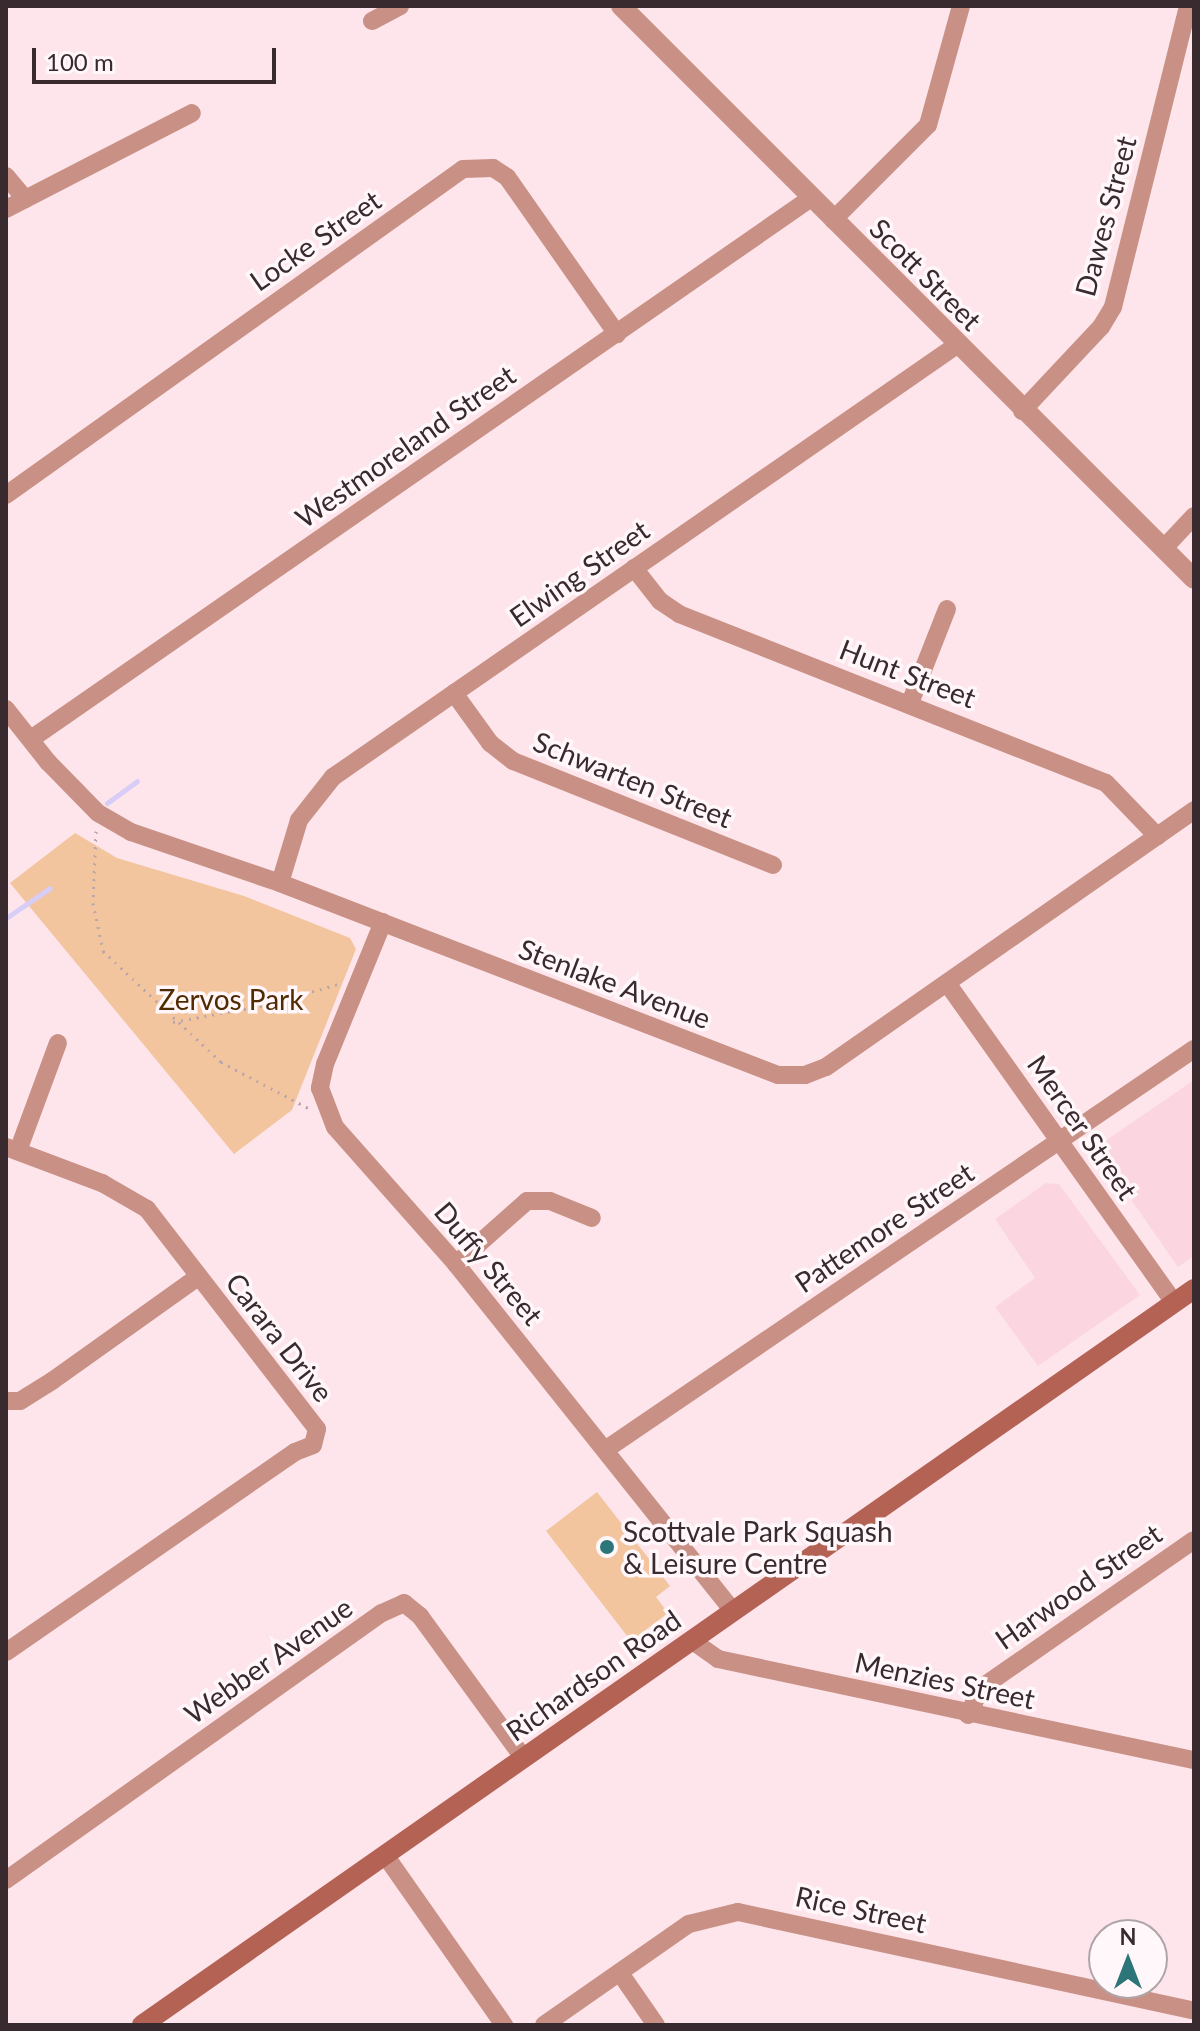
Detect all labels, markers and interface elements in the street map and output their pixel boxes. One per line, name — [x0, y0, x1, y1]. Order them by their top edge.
scale bar — [36, 32, 280, 82]
text: 100 m — [46, 47, 114, 76]
street label: Dawes Street — [1068, 132, 1142, 300]
street label: Locke Street — [243, 183, 387, 297]
street label: Scott Street — [863, 211, 989, 337]
street label: Westmoreland Street — [289, 358, 521, 534]
street label: Elwing Street — [503, 513, 655, 633]
street label: Hunt Street — [835, 632, 981, 714]
street label: Schwarten Street — [529, 724, 737, 834]
street label: Stenlake Avenue — [514, 931, 716, 1035]
park label: Zervos Park — [158, 982, 304, 1016]
street label: Mercer Street — [1021, 1048, 1145, 1206]
street label: Pattemore Street — [788, 1155, 980, 1299]
street label: Duffy Street — [428, 1195, 550, 1331]
street label: Carara Drive — [219, 1266, 341, 1408]
place label: Scottvale Park Squash & Leisure Centre — [623, 1514, 893, 1580]
street label: Harwood Street — [988, 1516, 1168, 1656]
marker: Scottvale Park Squash & Leisure Centre — [598, 1538, 616, 1556]
street label: Webber Avenue — [177, 1589, 359, 1731]
street label: Richardson Road — [499, 1602, 687, 1748]
street label: Menzies Street — [852, 1645, 1038, 1715]
street label: Rice Street — [793, 1879, 929, 1939]
north arrow — [1088, 1919, 1168, 1999]
text: N — [1120, 1923, 1136, 1950]

